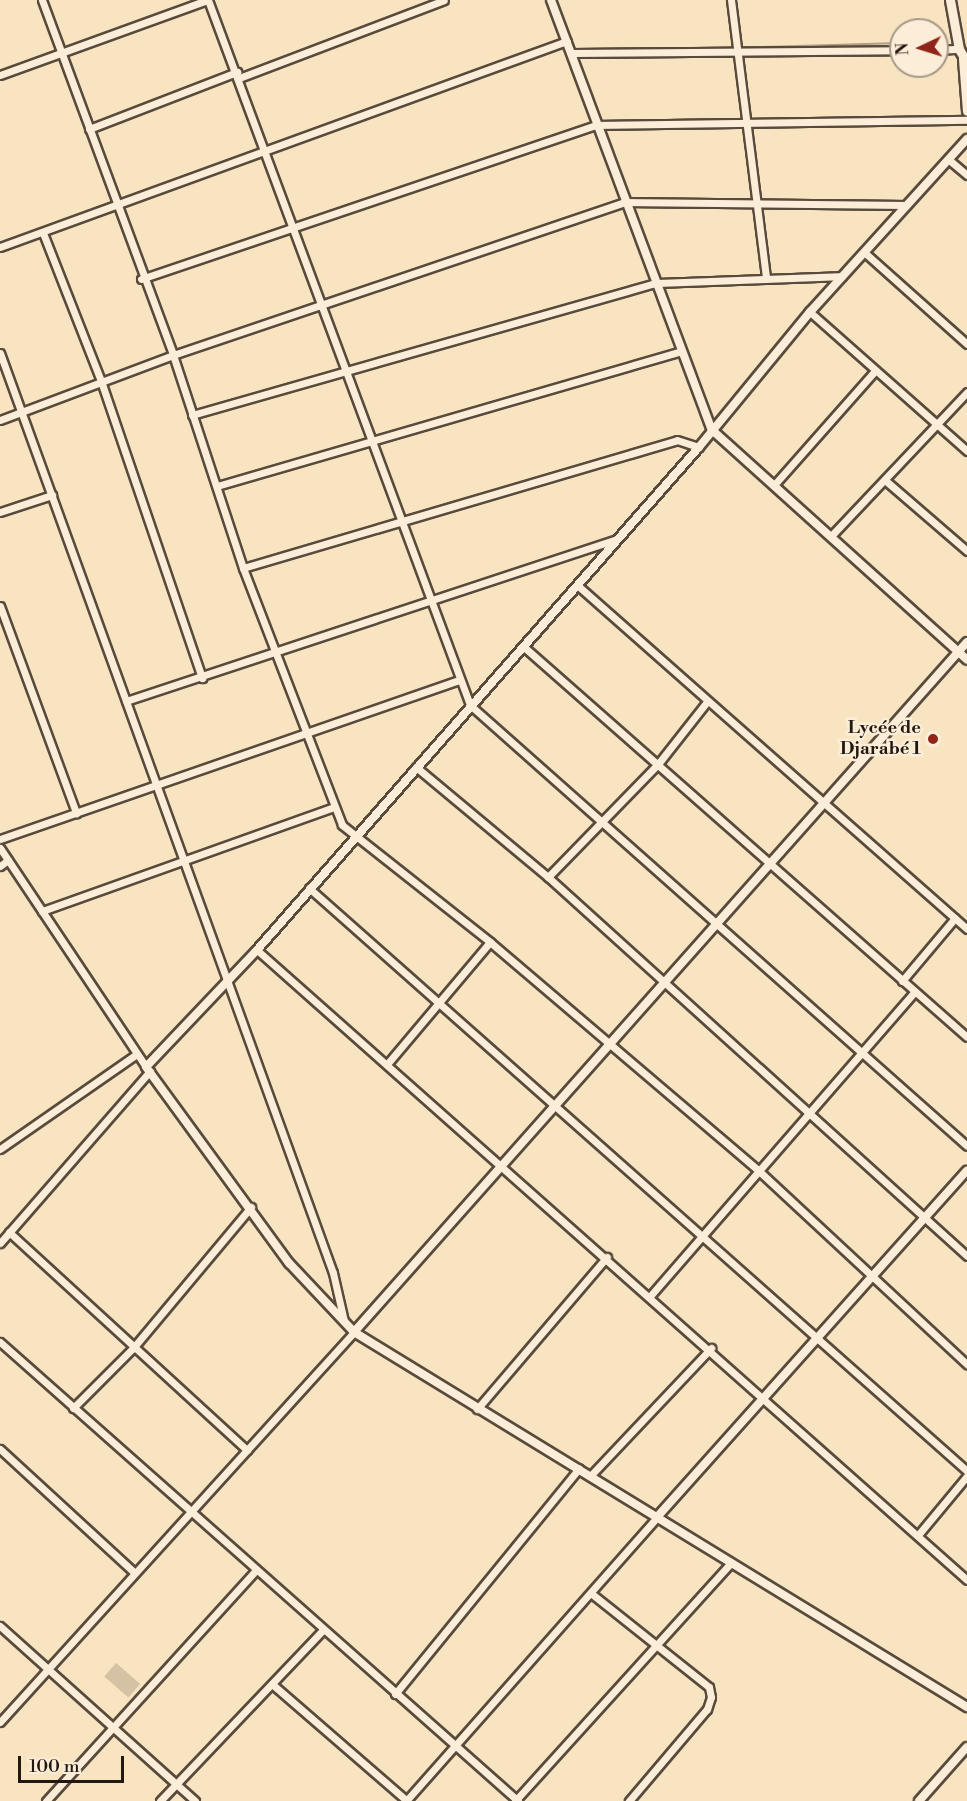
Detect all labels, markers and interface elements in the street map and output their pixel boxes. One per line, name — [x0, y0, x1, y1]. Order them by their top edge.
north arrow — [889, 18, 949, 78]
text: N — [893, 42, 913, 56]
place label: Lycée de Djarabé 1 — [840, 718, 921, 760]
marker: Lycée de Djarabé 1 — [926, 732, 940, 746]
scale bar — [21, 1744, 128, 1782]
text: 100 m — [29, 1755, 80, 1778]

